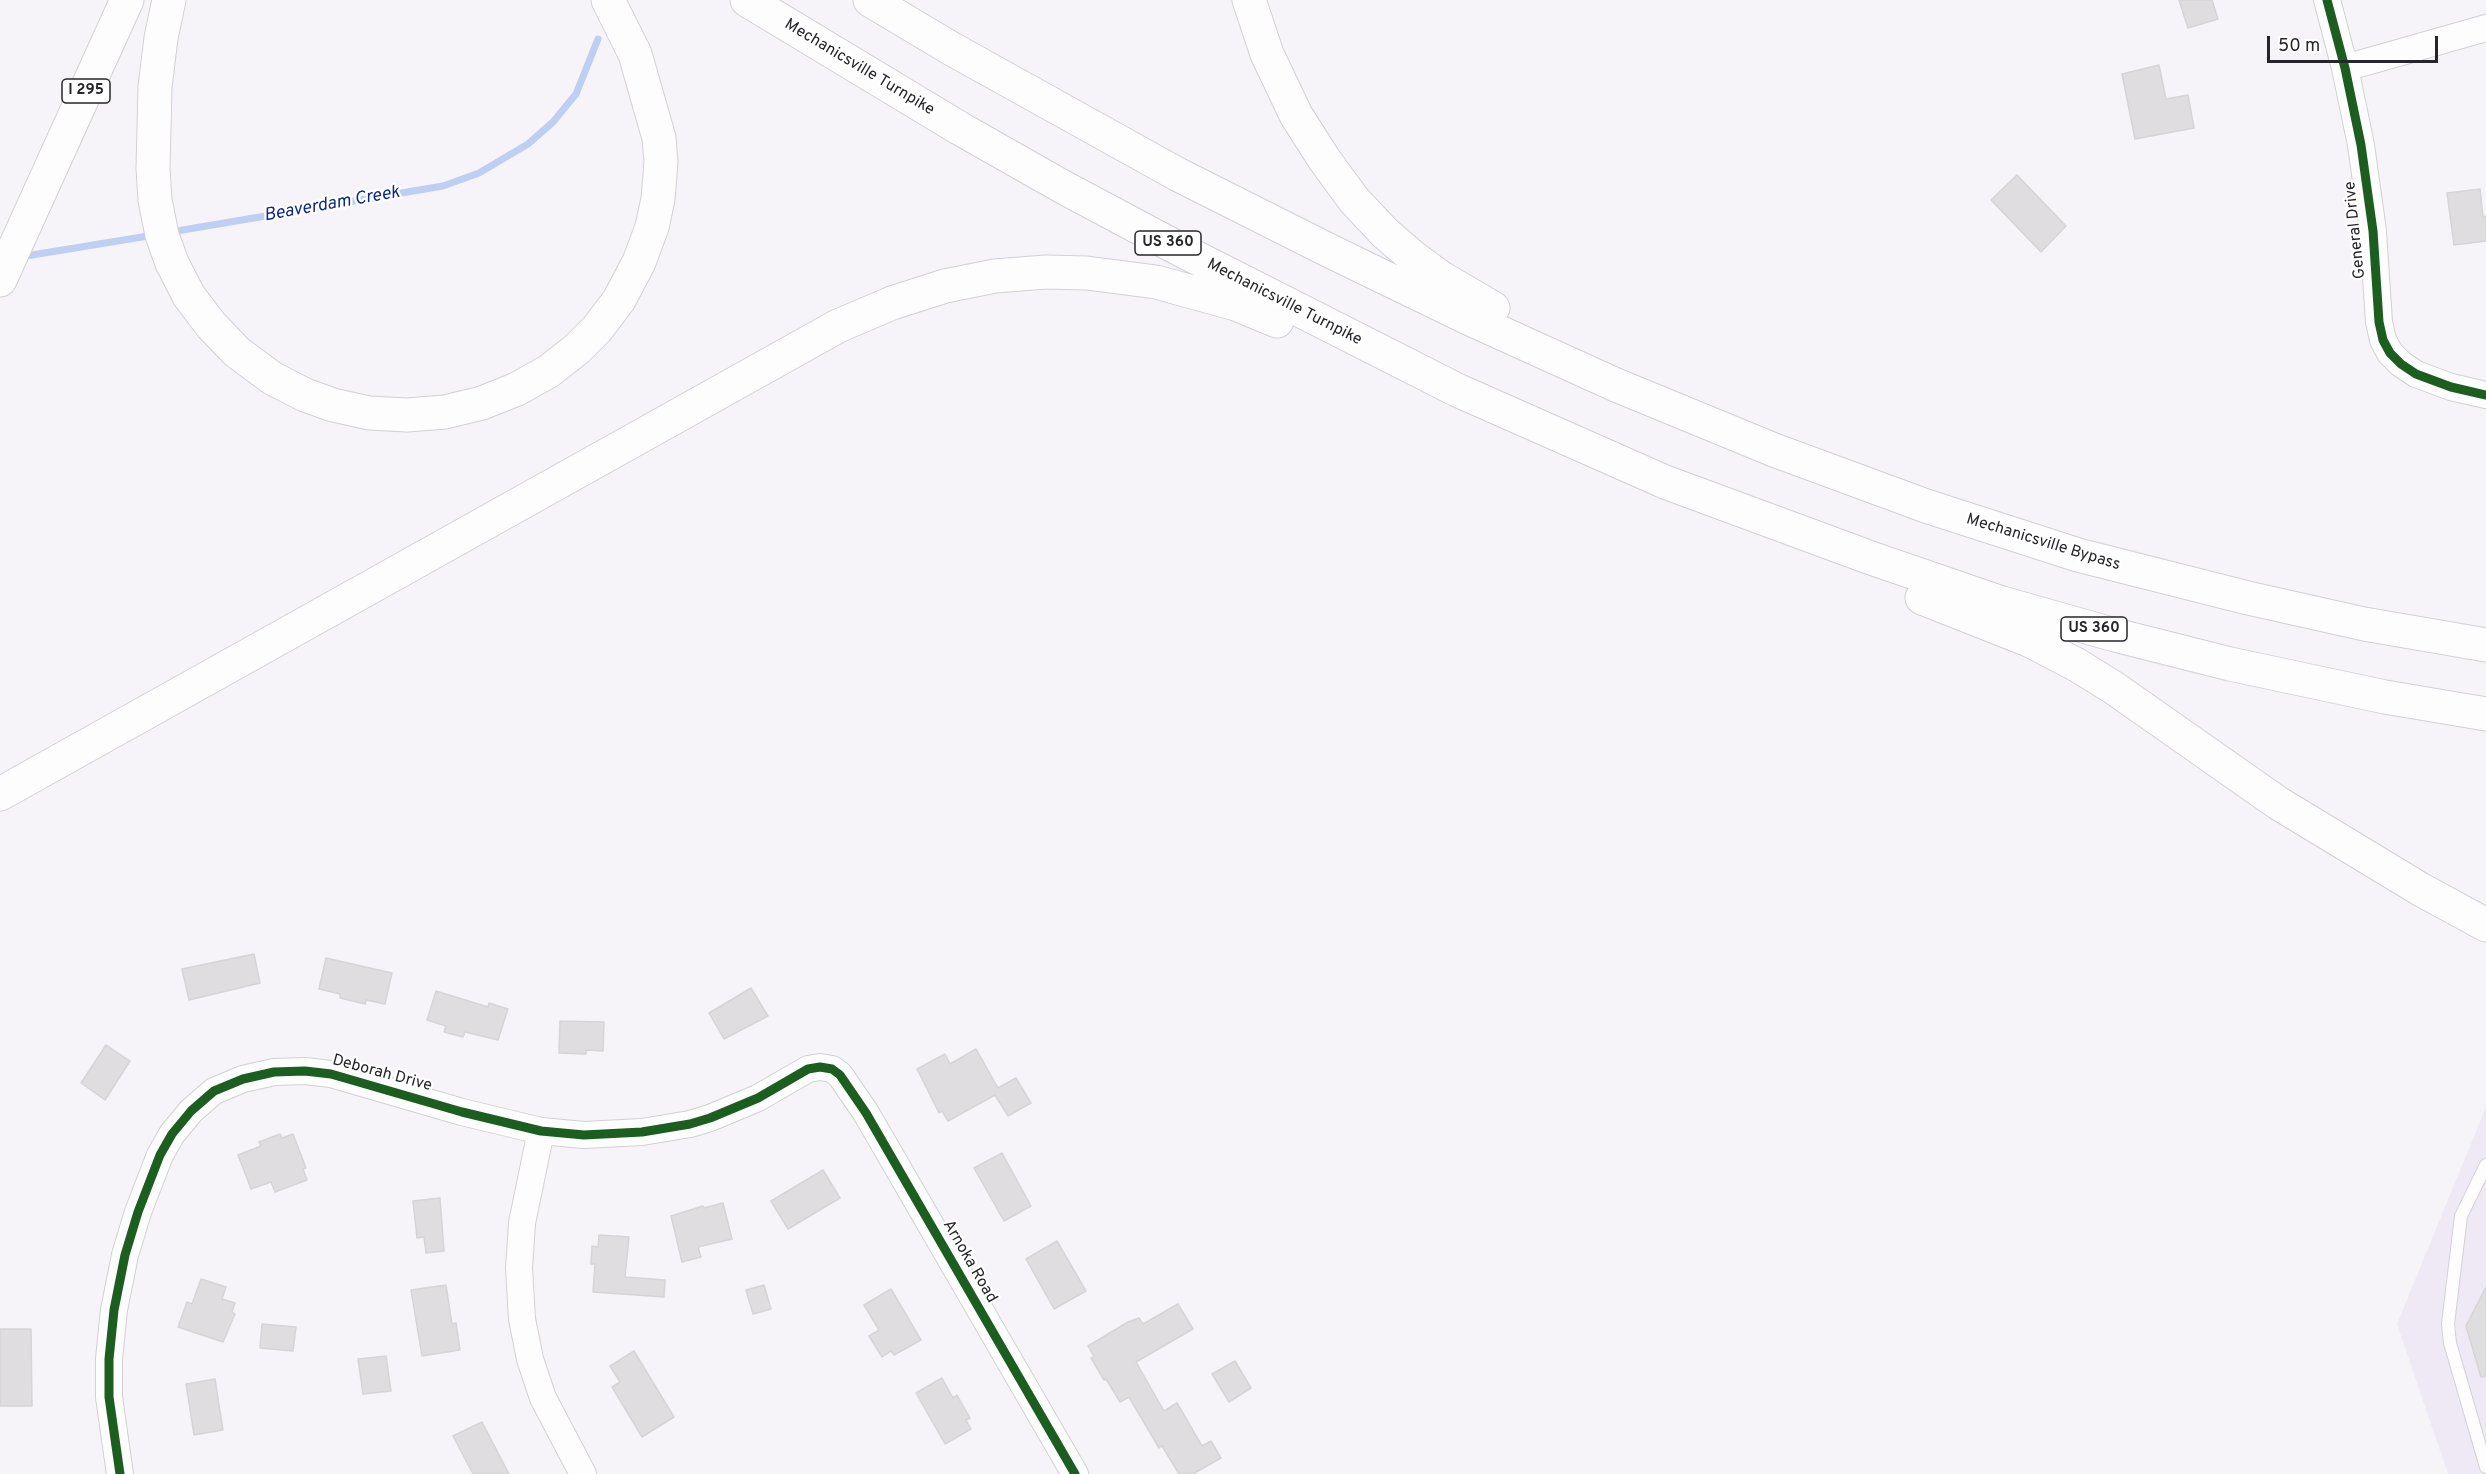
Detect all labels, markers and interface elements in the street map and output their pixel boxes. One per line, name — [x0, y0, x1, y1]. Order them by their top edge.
street label: Mechanicsville Turnpike — [781, 16, 937, 120]
scale bar — [2270, 24, 2441, 62]
text: 50 m — [2278, 35, 2320, 58]
road number: I 295 — [62, 79, 110, 103]
street label: General Drive — [2341, 180, 2371, 280]
water label: Beaverdam Creek — [263, 182, 401, 228]
road number: US 360 — [1135, 231, 1201, 255]
street label: Mechanicsville Turnpike — [1203, 256, 1365, 350]
street label: Mechanicsville Bypass — [1964, 510, 2122, 576]
road number: US 360 — [2061, 617, 2127, 641]
street label: Deborah Drive — [330, 1051, 434, 1097]
street label: Arnoka Road — [938, 1217, 1000, 1307]

